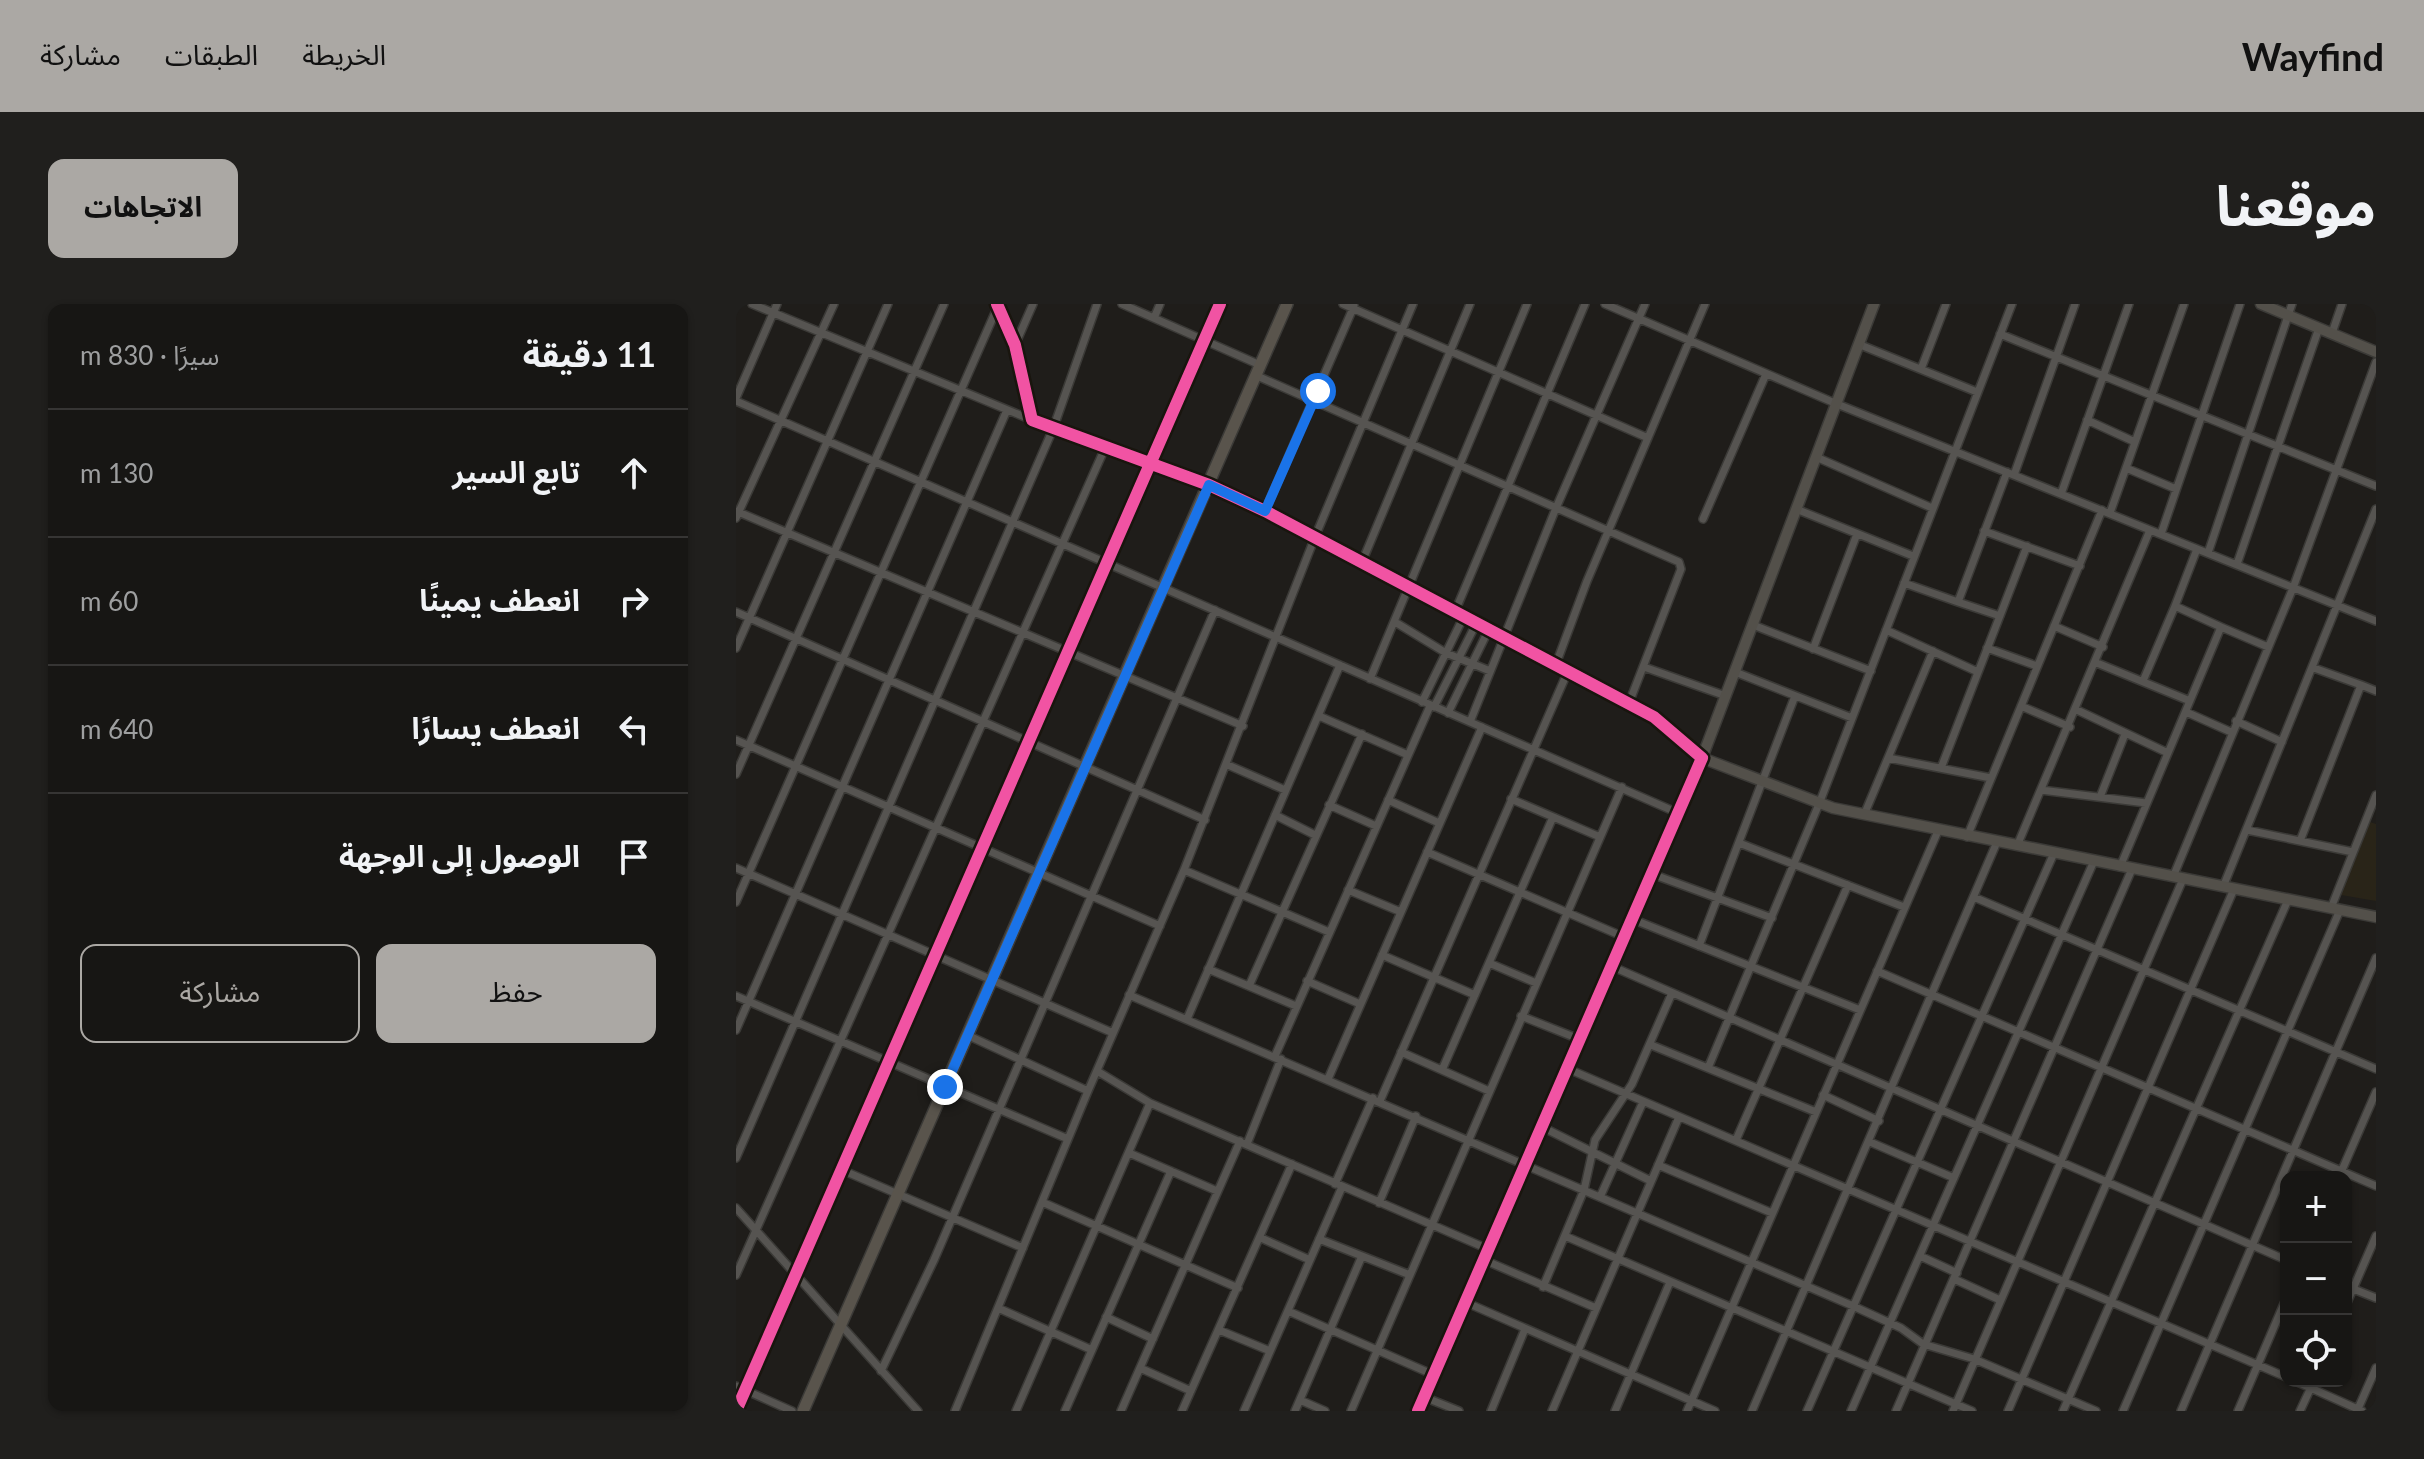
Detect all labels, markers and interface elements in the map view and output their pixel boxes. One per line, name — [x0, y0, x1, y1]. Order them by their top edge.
text: Wayfind — [2242, 33, 2384, 79]
text: مشاركة — [40, 37, 121, 71]
text: الطبقات — [165, 37, 258, 71]
text: الخريطة — [302, 37, 386, 71]
button: الاتجاهات — [48, 159, 238, 258]
text: موقعنا — [2216, 171, 2376, 238]
text: 11 دقيقة — [523, 333, 656, 374]
text: سيرًا · 830 m — [80, 339, 219, 371]
route start — [1300, 373, 1336, 409]
icon: ahead — [612, 451, 656, 495]
text: تابع السير — [452, 453, 580, 489]
text: 130 m — [80, 457, 153, 489]
icon: right — [612, 579, 656, 623]
text: انعطف يمينًا — [419, 581, 580, 617]
text: 60 m — [80, 585, 138, 617]
icon: left — [612, 707, 656, 751]
text: انعطف يسارًا — [412, 709, 580, 745]
text: 640 m — [80, 713, 153, 745]
icon: arrive — [612, 835, 656, 879]
text: الوصول إلى الوجهة — [339, 837, 580, 873]
button: مشاركة — [80, 944, 360, 1043]
button: حفظ — [376, 944, 656, 1043]
route end — [927, 1069, 963, 1105]
map controls — [2280, 1171, 2352, 1387]
button: + — [2280, 1171, 2352, 1243]
button: − — [2280, 1243, 2352, 1315]
button: locate — [2280, 1315, 2352, 1387]

